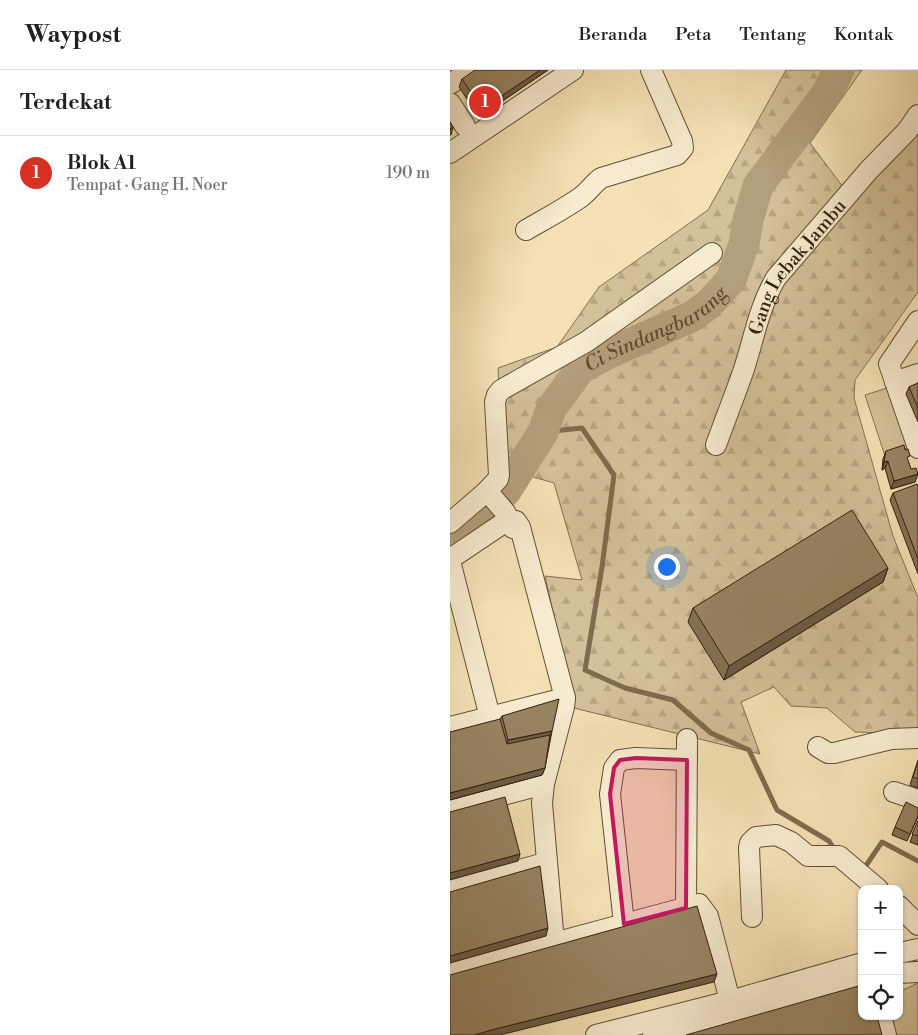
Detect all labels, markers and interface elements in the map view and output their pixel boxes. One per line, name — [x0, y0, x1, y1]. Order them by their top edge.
text: Waypost — [25, 20, 121, 50]
text: Beranda — [579, 23, 647, 46]
text: Peta — [675, 23, 711, 46]
text: Tentang — [739, 23, 806, 46]
text: Kontak — [834, 23, 893, 46]
pin: 1 — [469, 83, 501, 121]
text: Terdekat — [20, 90, 111, 116]
text: Blok A1 — [67, 151, 136, 175]
text: 1 — [32, 163, 40, 183]
text: 190 m — [386, 163, 430, 183]
text: Tempat · Gang H. Noer — [67, 175, 228, 195]
street label: Gang Lebak Jambu — [743, 194, 852, 338]
water label: Ci Sindangbarang — [580, 280, 734, 378]
your location — [654, 554, 680, 580]
map controls — [858, 885, 903, 1020]
button: + — [858, 885, 903, 930]
button: − — [858, 930, 903, 975]
button: locate — [858, 975, 903, 1020]

